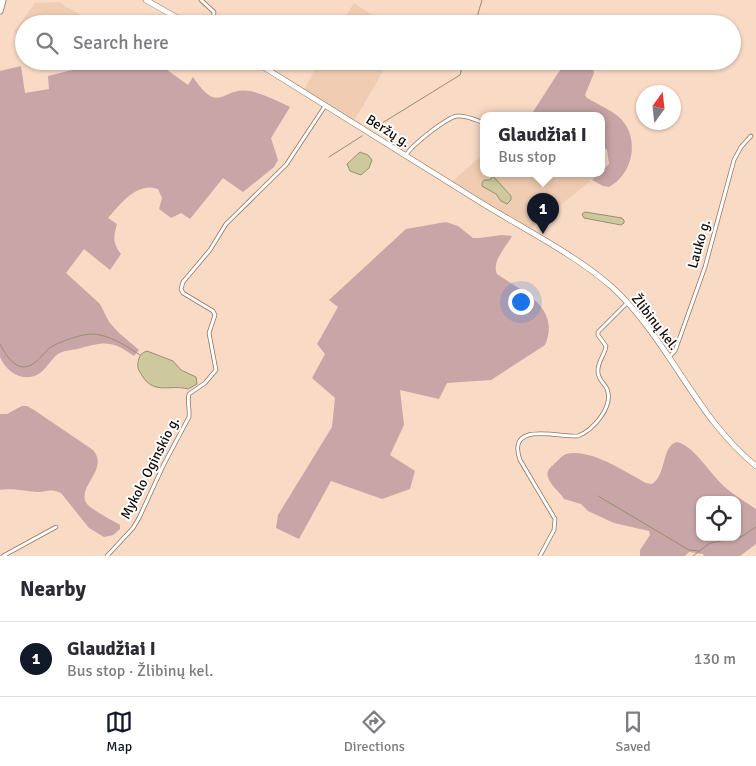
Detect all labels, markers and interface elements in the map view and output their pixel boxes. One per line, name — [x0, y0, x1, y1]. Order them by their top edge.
search box — [15, 15, 741, 70]
icon: search — [33, 29, 61, 57]
text: Search here — [73, 31, 169, 55]
north arrow — [636, 85, 681, 130]
street label: Beržų g. — [363, 111, 413, 151]
popup — [480, 112, 605, 177]
text: Glaudžiai I — [498, 123, 587, 147]
text: Bus stop — [498, 147, 556, 167]
pin: 1 — [527, 193, 559, 234]
street label: Lauko g. — [684, 218, 714, 270]
your location — [508, 289, 534, 315]
street label: Žlibinų kel. — [628, 290, 682, 354]
street label: Mykolo Oginskio g. — [117, 414, 183, 522]
map controls — [696, 496, 741, 541]
button: locate — [696, 496, 741, 541]
text: Nearby — [20, 576, 86, 602]
text: Glaudžiai I — [67, 637, 156, 661]
text: 1 — [32, 649, 40, 669]
text: 130 m — [694, 649, 736, 669]
text: Bus stop · Žlibinų kel. — [67, 661, 213, 681]
tab: Map — [105, 708, 133, 755]
tab: Directions — [344, 708, 405, 755]
tab: Saved — [615, 708, 651, 755]

